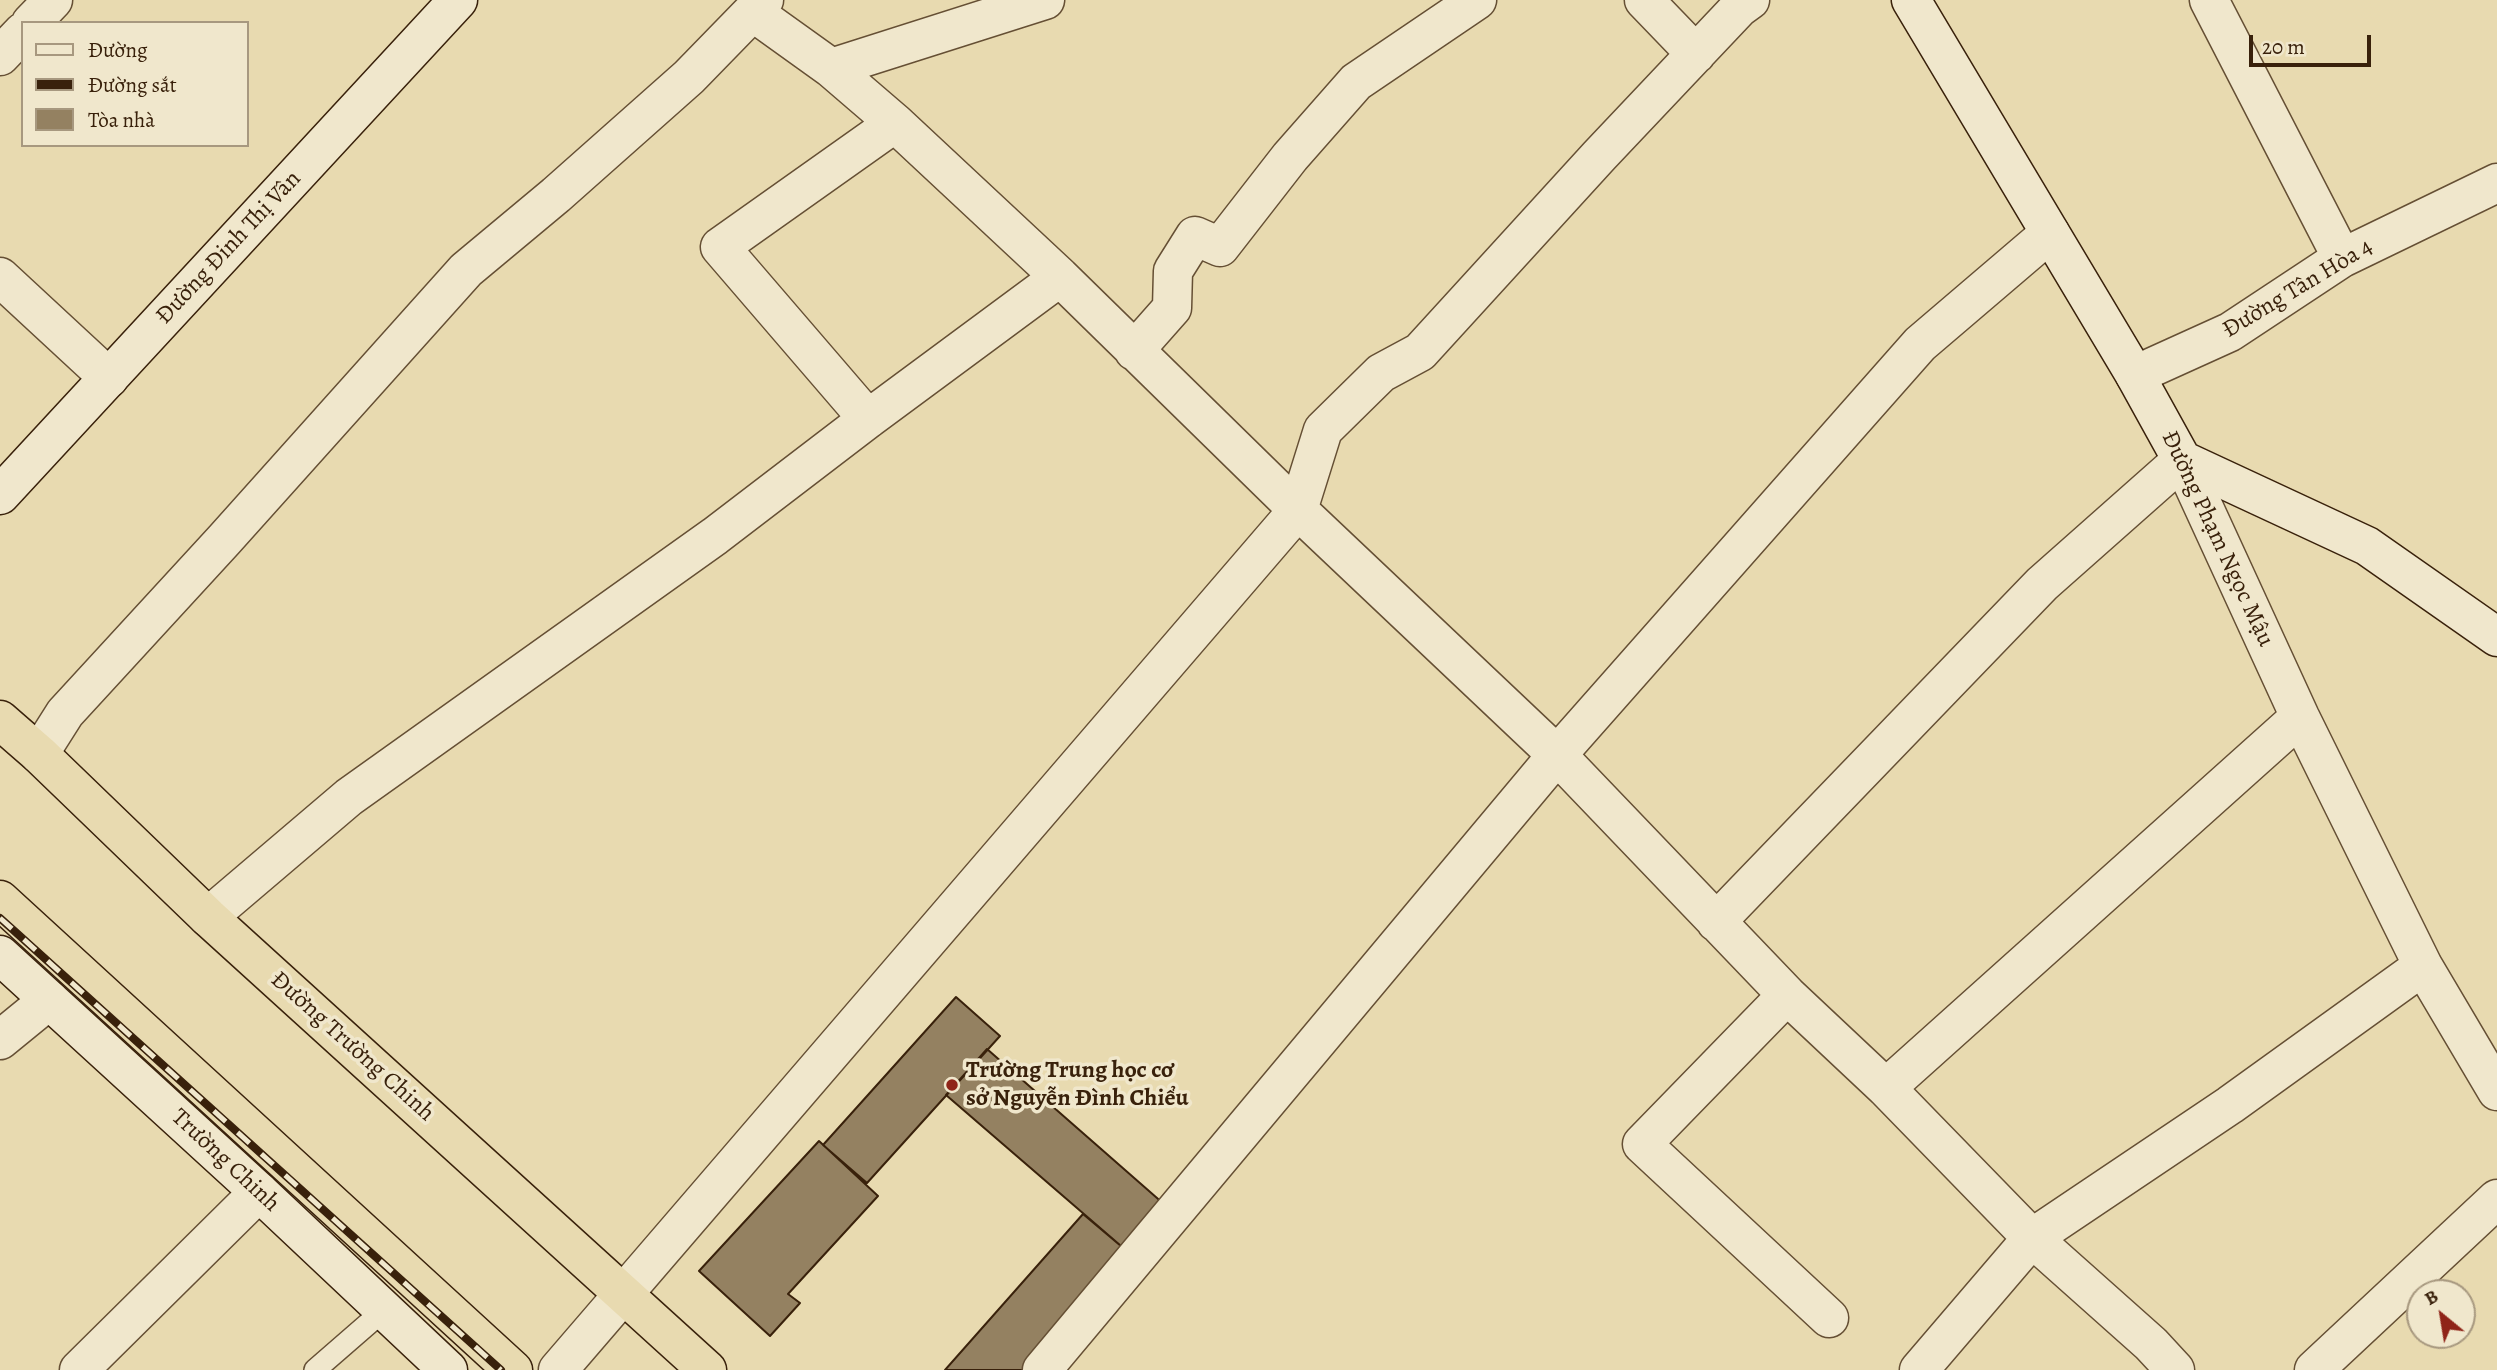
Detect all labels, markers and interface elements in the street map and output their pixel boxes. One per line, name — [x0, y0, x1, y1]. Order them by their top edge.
legend — [21, 21, 248, 147]
scale bar — [2252, 21, 2374, 65]
text: 20 m — [2262, 33, 2305, 61]
text: Đường — [88, 36, 147, 64]
text: Đường sắt — [88, 71, 177, 99]
text: Tòa nhà — [88, 106, 155, 134]
street label: Đường Đinh Thị Vân — [150, 165, 308, 331]
street label: Đường Tân Hòa 4 — [2218, 233, 2378, 345]
street label: Đường Phạm Ngọc Mậu — [2154, 427, 2280, 651]
street label: Đường Trường Chinh — [264, 966, 440, 1128]
place label: Trường Trung học cơ sở Nguyễn Đình Chiểu — [966, 1057, 1189, 1113]
marker: Trường Trung học cơ sở Nguyễn Đình Chiểu — [944, 1077, 960, 1093]
street label: Trường Chinh — [165, 1104, 285, 1218]
north arrow — [2406, 1279, 2476, 1349]
text: B — [2420, 1283, 2443, 1312]

